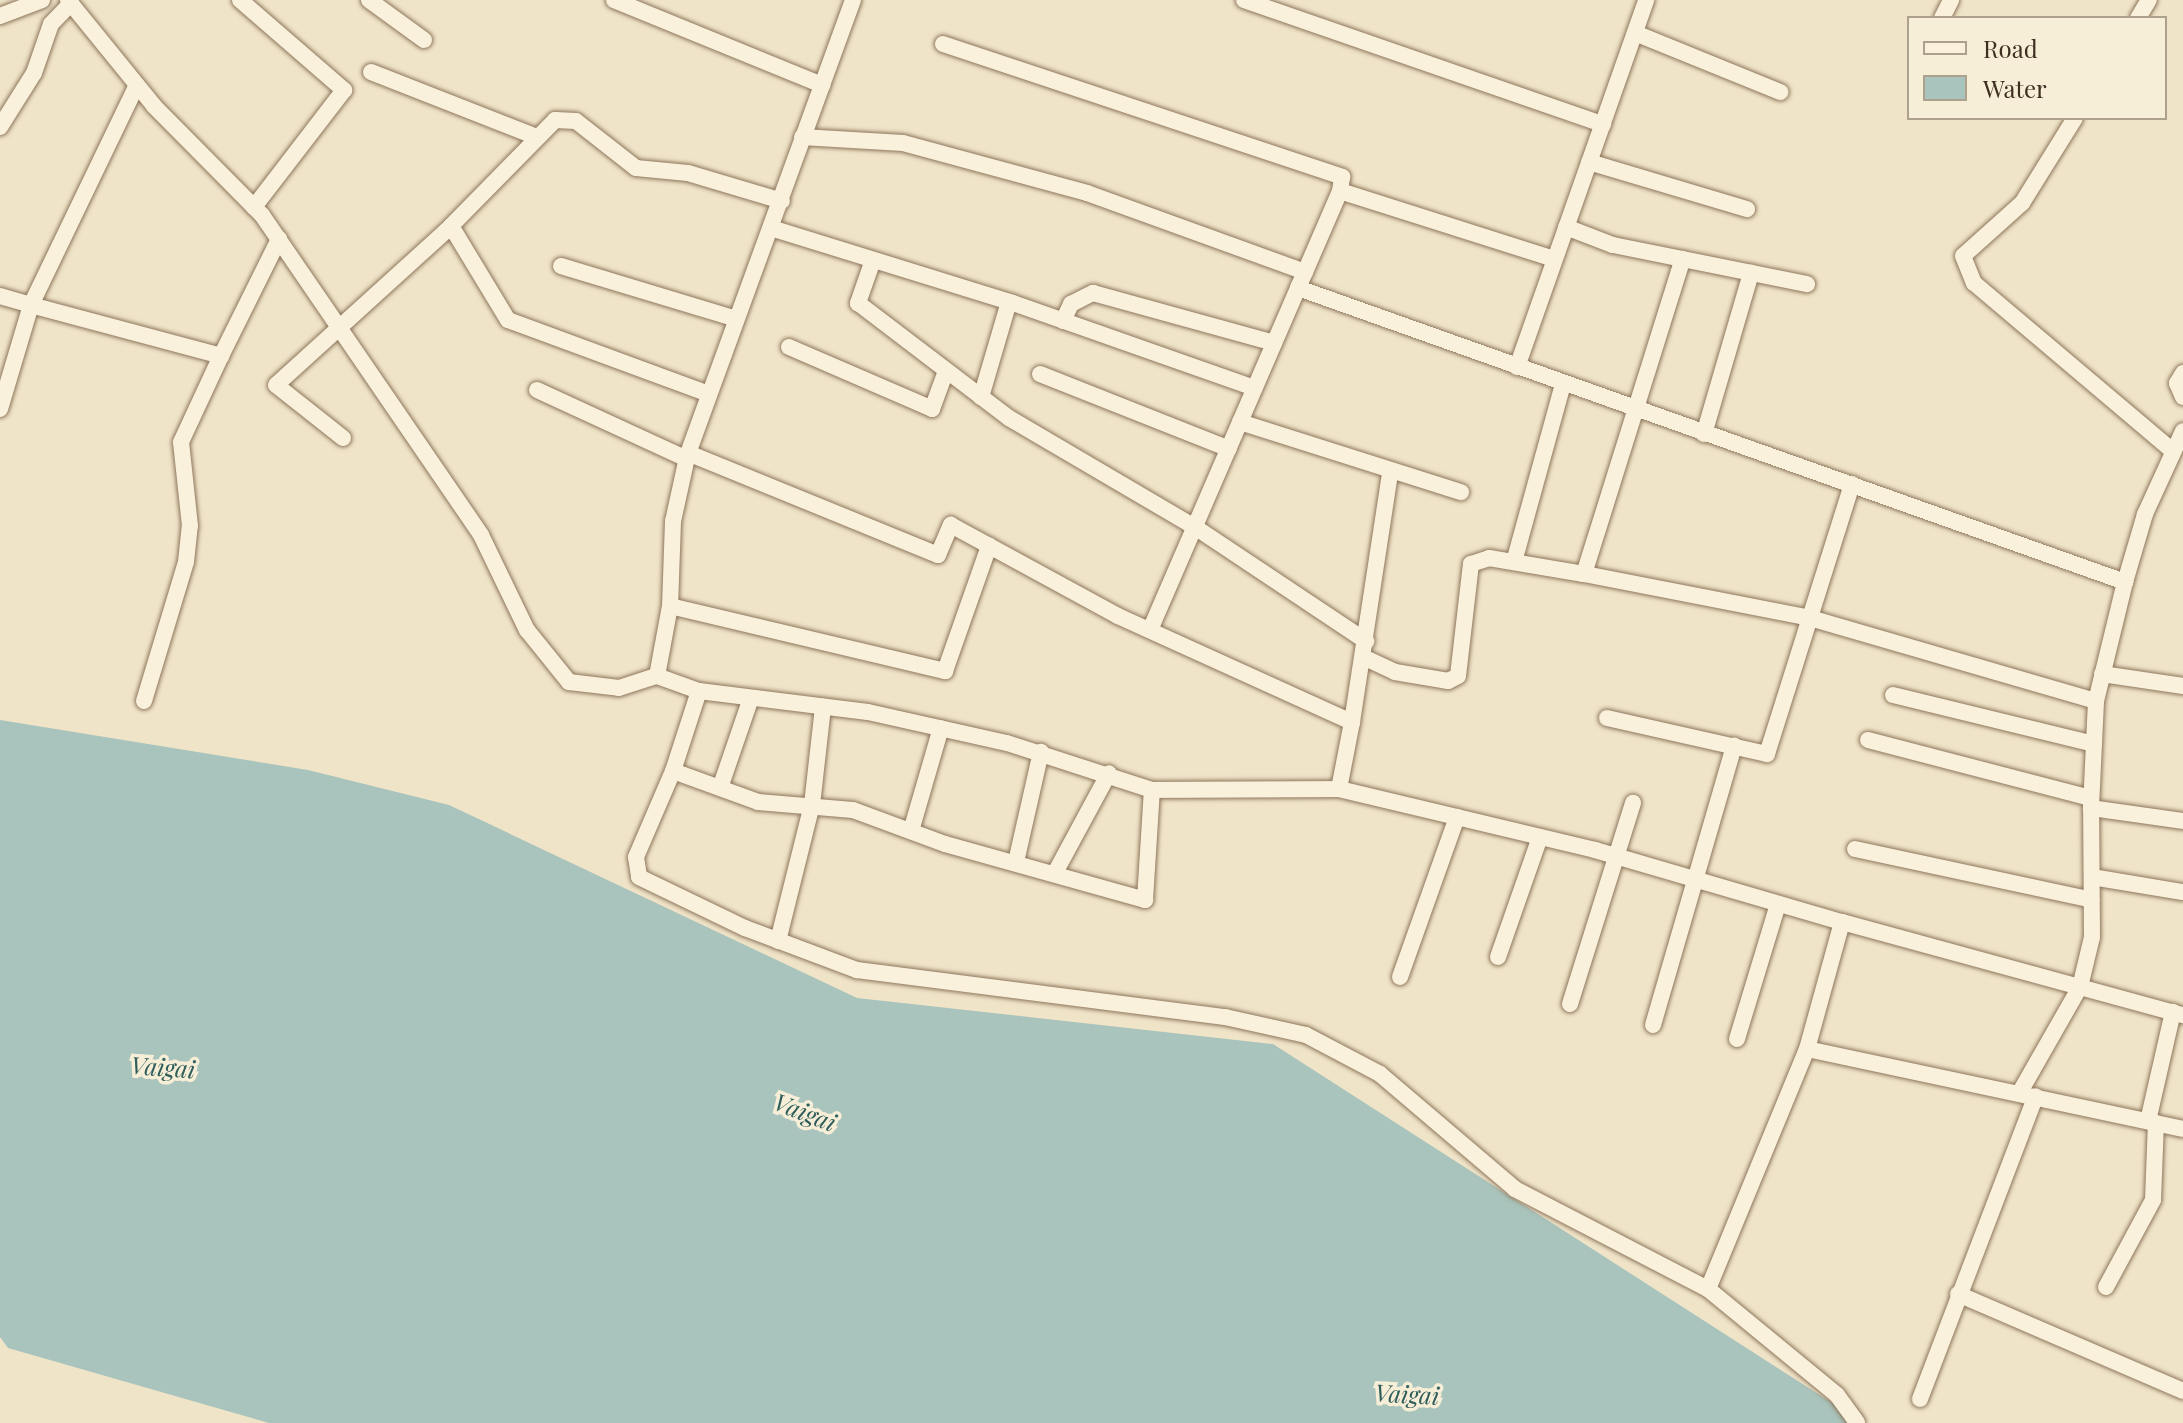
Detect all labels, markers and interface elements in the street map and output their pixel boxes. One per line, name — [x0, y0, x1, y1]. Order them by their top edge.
legend — [1907, 16, 2167, 120]
text: Road — [1983, 32, 2038, 64]
text: Water — [1983, 72, 2047, 104]
water label: Vaigai — [130, 1050, 196, 1084]
water label: Vaigai — [770, 1087, 840, 1137]
water label: Vaigai — [1374, 1378, 1440, 1410]

